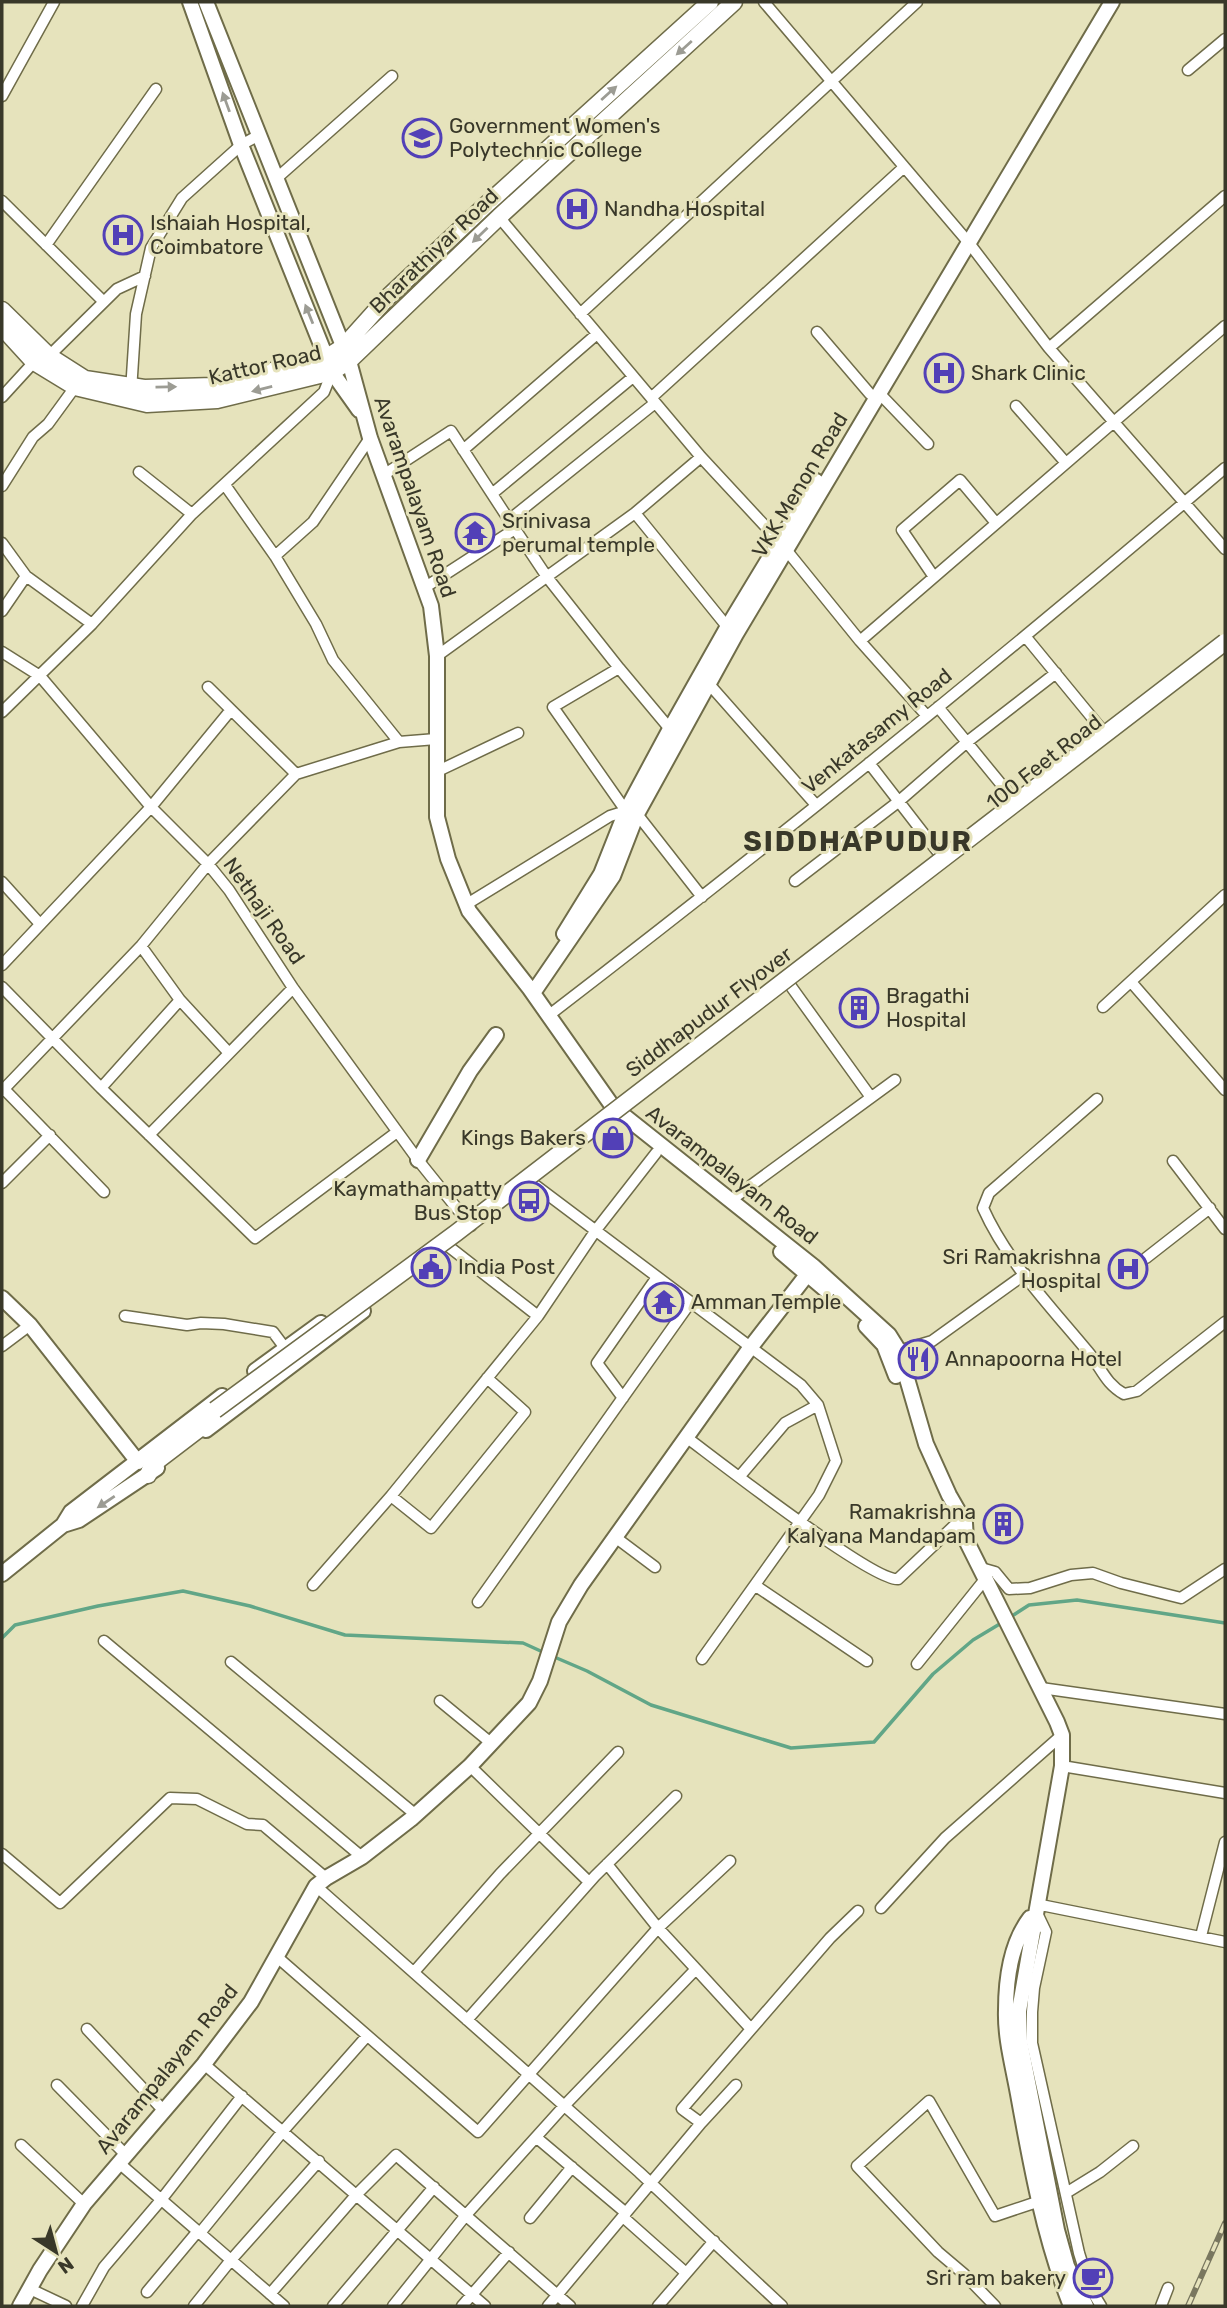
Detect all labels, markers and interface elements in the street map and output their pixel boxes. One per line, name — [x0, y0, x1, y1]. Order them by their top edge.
one-way arrow — [676, 39, 693, 55]
one-way arrow — [600, 86, 617, 102]
one-way arrow — [220, 92, 231, 113]
place label: Government Women's Polytechnic College — [449, 113, 661, 162]
school or university icon: Government Women's Polytechnic College — [401, 117, 443, 159]
street label: Bharathiyar Road — [364, 183, 503, 318]
hospital icon: Nandha Hospital — [556, 188, 598, 230]
place label: Nandha Hospital — [604, 196, 765, 221]
place label: Ishaiah Hospital, Coimbatore — [150, 210, 311, 259]
hospital icon: Ishaiah Hospital, Coimbatore — [102, 214, 144, 256]
one-way arrow — [472, 226, 489, 242]
one-way arrow — [303, 304, 314, 325]
street label: Kattor Road — [206, 339, 324, 390]
hospital icon: Shark Clinic — [923, 352, 965, 394]
place label: Shark Clinic — [971, 360, 1086, 385]
one-way arrow — [155, 382, 177, 393]
one-way arrow — [251, 384, 273, 395]
street label: Avarampalayam Road — [369, 393, 462, 601]
street label: VKK Menon Road — [746, 408, 853, 562]
place label: Srinivasa perumal temple — [502, 508, 655, 557]
temple icon: Srinivasa perumal temple — [454, 512, 496, 554]
street label: Venkatasamy Road — [797, 662, 957, 799]
street label: 100 Feet Road — [981, 709, 1106, 814]
district label: SIDDHAPUDUR — [743, 825, 973, 858]
street label: Nethaji Road — [218, 853, 310, 969]
street label: Siddhapudur Flyover — [621, 941, 797, 1082]
place label: Bragathi Hospital — [886, 983, 970, 1032]
building icon: Bragathi Hospital — [838, 987, 880, 1029]
street label: Avarampalayam Road — [641, 1100, 823, 1249]
shop icon: Kings Bakers — [592, 1117, 634, 1159]
place label: Kings Bakers — [461, 1125, 586, 1150]
place label: Kaymathampatty Bus Stop — [333, 1176, 502, 1225]
bus stop icon: Kaymathampatty Bus Stop — [508, 1180, 550, 1222]
place label: Sri Ramakrishna Hospital — [942, 1244, 1101, 1293]
public building icon: India Post — [410, 1246, 452, 1288]
hospital icon: Sri Ramakrishna Hospital — [1107, 1248, 1149, 1290]
place label: India Post — [458, 1254, 555, 1279]
temple icon: Amman Temple — [643, 1281, 685, 1323]
place label: Amman Temple — [691, 1289, 841, 1314]
restaurant icon: Annapoorna Hotel — [897, 1338, 939, 1380]
place label: Annapoorna Hotel — [945, 1346, 1122, 1371]
one-way arrow — [97, 1495, 116, 1508]
place label: Ramakrishna Kalyana Mandapam — [787, 1499, 976, 1548]
building icon: Ramakrishna Kalyana Mandapam — [982, 1503, 1024, 1545]
street label: Avarampalayam Road — [90, 1979, 243, 2159]
north arrow — [21, 2217, 91, 2287]
text: N — [53, 2252, 78, 2279]
cafe icon: Sri ram bakery — [1072, 2257, 1114, 2299]
place label: Sri ram bakery — [926, 2265, 1066, 2290]

